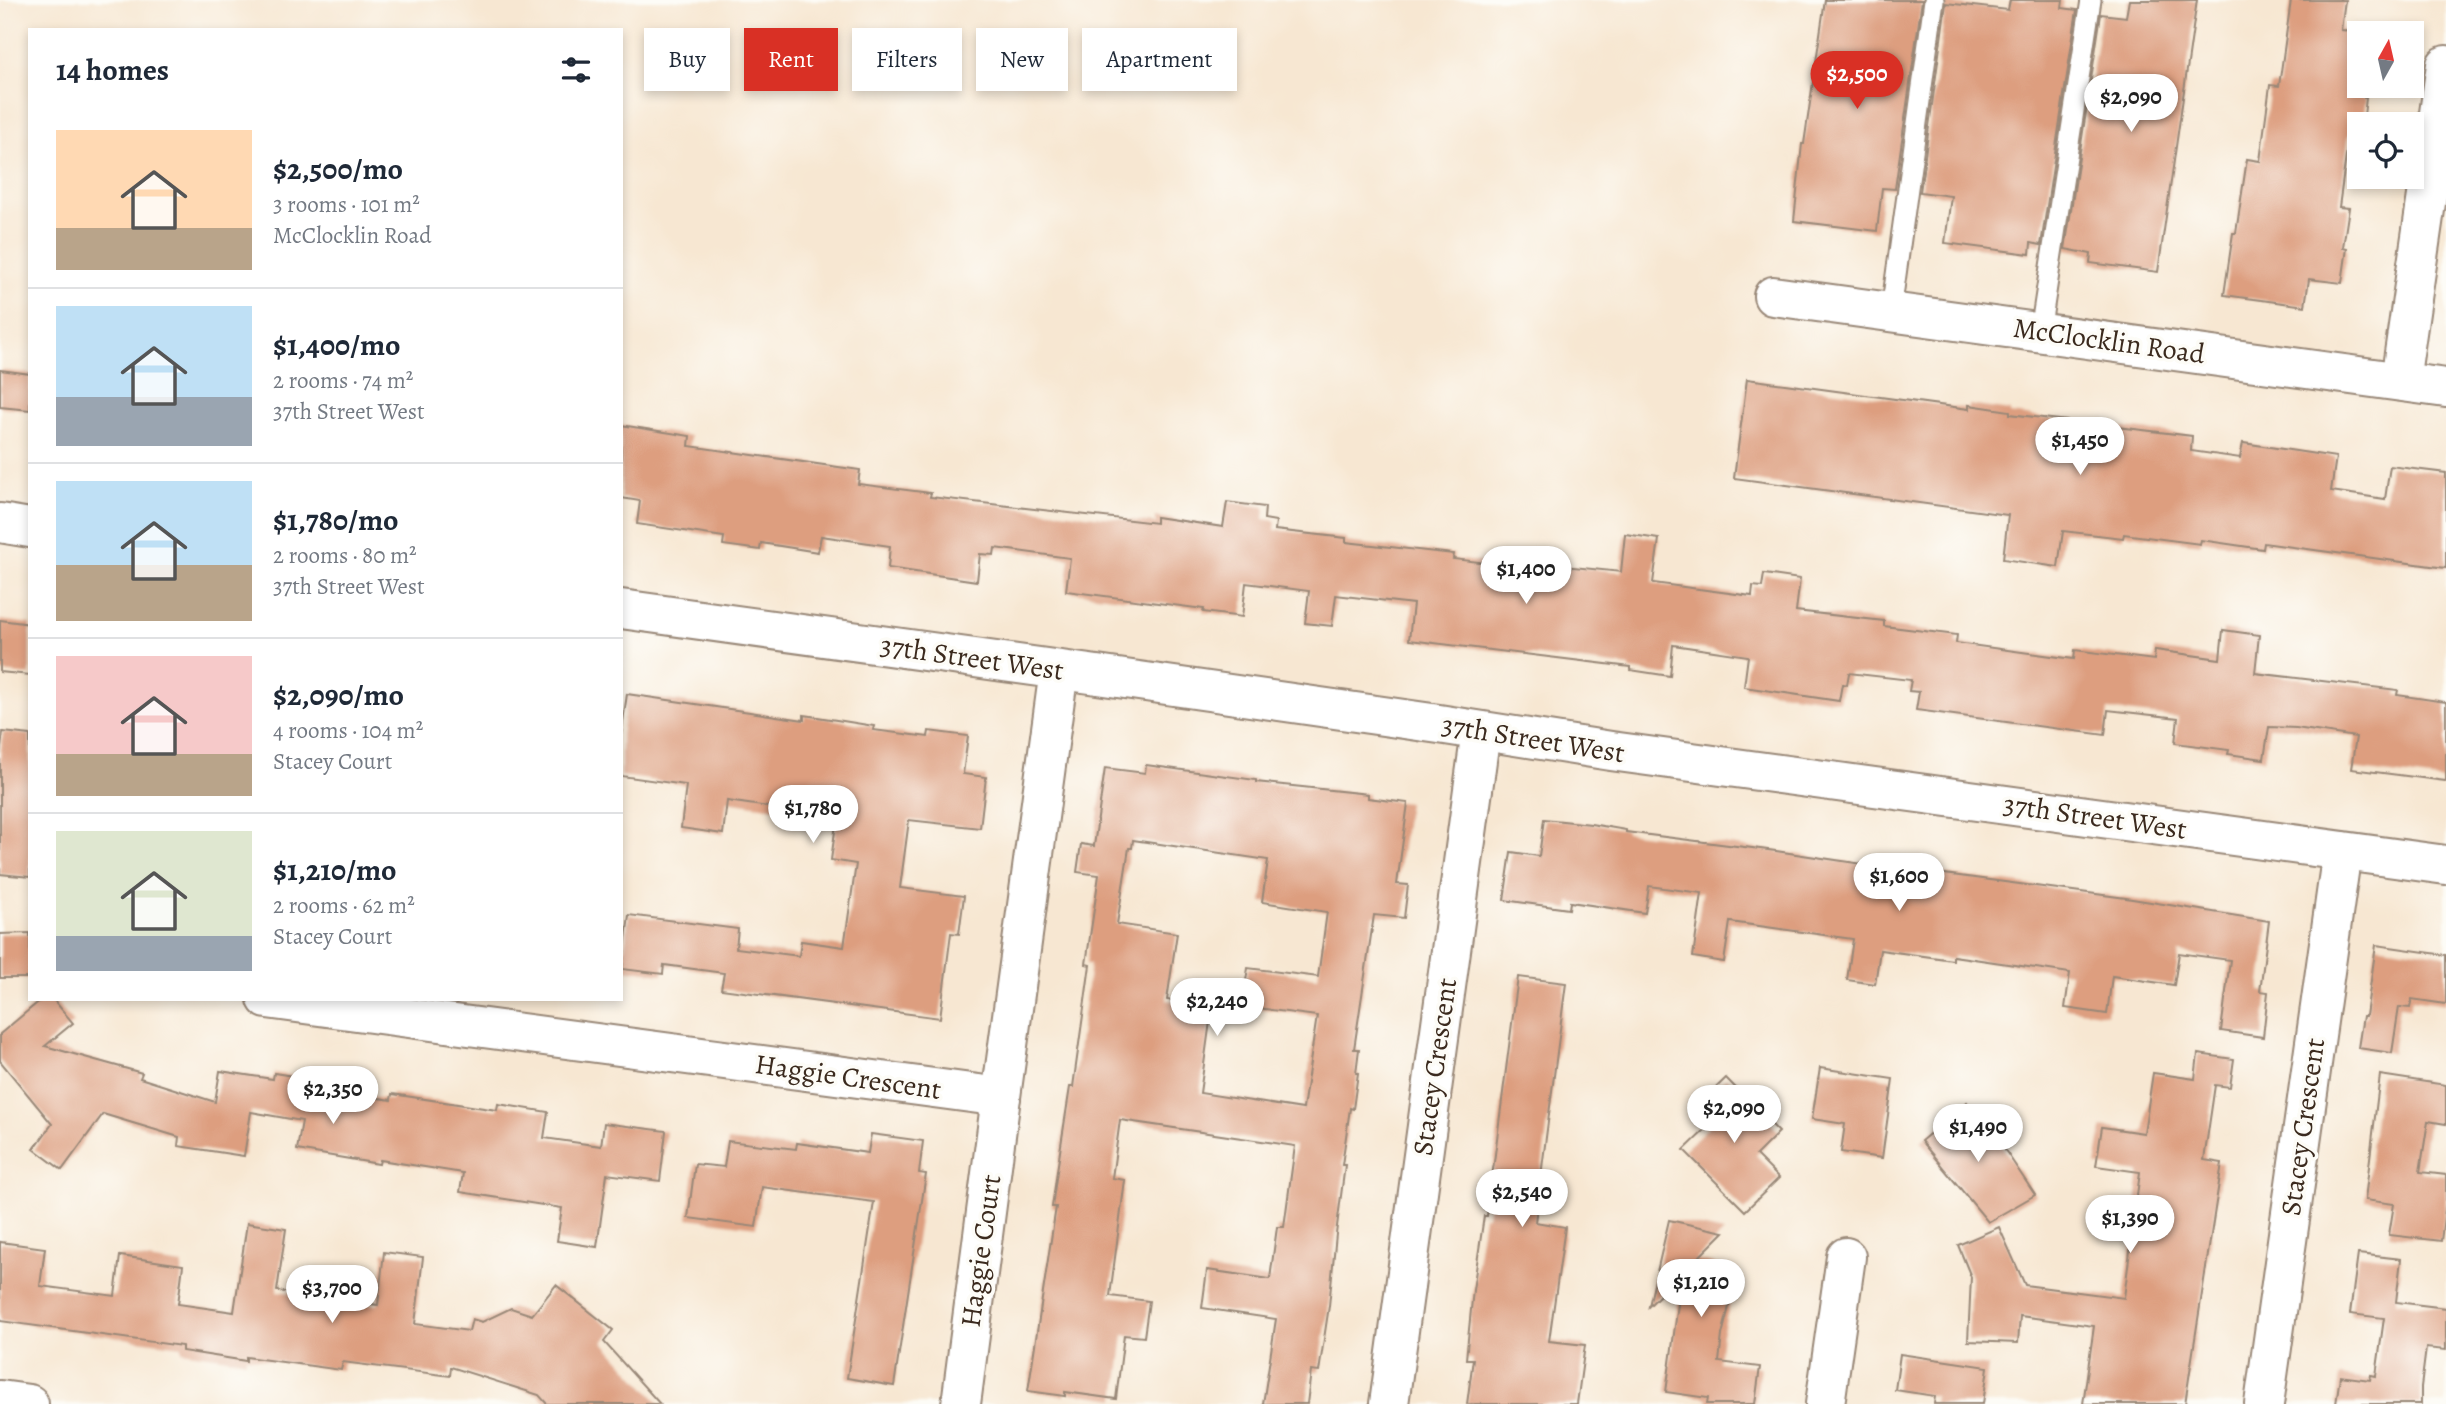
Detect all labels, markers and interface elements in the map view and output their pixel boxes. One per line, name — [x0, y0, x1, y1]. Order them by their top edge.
north arrow — [2347, 21, 2424, 98]
map controls — [2347, 21, 2424, 189]
chip: Buy — [644, 28, 730, 91]
chip: Rent — [744, 28, 838, 91]
chip: Filters — [852, 28, 962, 91]
chip: New — [976, 28, 1068, 91]
chip: Apartment — [1082, 28, 1237, 91]
text: 14 homes — [56, 50, 169, 90]
icon: filters — [557, 51, 595, 89]
pin: $2,500 — [1800, 52, 1914, 111]
text: $2,500 — [1827, 58, 1887, 89]
pin: $2,090 — [2074, 74, 2188, 134]
text: $2,090 — [2100, 81, 2162, 112]
button: locate — [2347, 112, 2424, 189]
text: $2,500/mo — [273, 149, 403, 189]
icon: home — [112, 158, 196, 242]
text: 3 rooms · 101 m² — [273, 189, 420, 220]
text: McClocklin Road — [273, 220, 432, 251]
street label: McClocklin Road — [2011, 309, 2208, 373]
text: $1,400/mo — [273, 325, 401, 365]
icon: home — [112, 334, 196, 418]
text: 2 rooms · 74 m² — [273, 365, 413, 396]
text: 37th Street West — [273, 396, 425, 427]
pin: $1,450 — [2023, 418, 2137, 477]
text: $1,450 — [2051, 424, 2109, 455]
text: $1,780/mo — [273, 500, 399, 540]
icon: home — [112, 509, 196, 593]
text: 2 rooms · 80 m² — [273, 540, 417, 571]
pin: $1,400 — [1469, 546, 1583, 606]
text: $1,400 — [1496, 553, 1556, 584]
text: 37th Street West — [273, 571, 425, 602]
street label: 37th Street West — [878, 626, 1066, 690]
text: $2,090/mo — [273, 675, 404, 715]
icon: home — [112, 684, 196, 768]
street label: 37th Street West — [1439, 706, 1627, 772]
text: 4 rooms · 104 m² — [273, 715, 423, 746]
text: Stacey Court — [273, 746, 392, 777]
street label: 37th Street West — [2001, 785, 2189, 849]
pin: $1,780 — [756, 786, 870, 845]
text: $1,780 — [784, 792, 842, 823]
text: $1,210/mo — [273, 850, 397, 890]
pin: $1,600 — [1842, 853, 1956, 913]
icon: home — [112, 859, 196, 943]
text: $1,600 — [1869, 860, 1929, 891]
text: 2 rooms · 62 m² — [273, 890, 415, 921]
text: Stacey Court — [273, 921, 392, 952]
street label: Stacey Crescent — [1404, 976, 1466, 1158]
pin: $2,240 — [1160, 978, 1274, 1038]
text: $2,240 — [1186, 985, 1248, 1016]
street label: Stacey Crescent — [2272, 1036, 2334, 1218]
street label: Haggie Crescent — [753, 1045, 943, 1109]
pin: $2,350 — [276, 1066, 390, 1126]
text: $2,350 — [303, 1073, 363, 1104]
pin: $2,090 — [1677, 1086, 1791, 1145]
text: $2,090 — [1703, 1092, 1765, 1123]
pin: $1,490 — [1921, 1104, 2035, 1164]
text: $1,490 — [1949, 1111, 2007, 1142]
pin: $2,540 — [1465, 1170, 1579, 1229]
street label: Haggie Court — [951, 1172, 1011, 1330]
text: $2,540 — [1492, 1176, 1552, 1207]
pin: $1,390 — [2073, 1196, 2187, 1255]
text: $1,390 — [2101, 1202, 2159, 1233]
pin: $1,210 — [1644, 1260, 1758, 1319]
pin: $3,700 — [275, 1266, 389, 1325]
text: $1,210 — [1673, 1266, 1729, 1297]
text: $3,700 — [302, 1272, 362, 1303]

